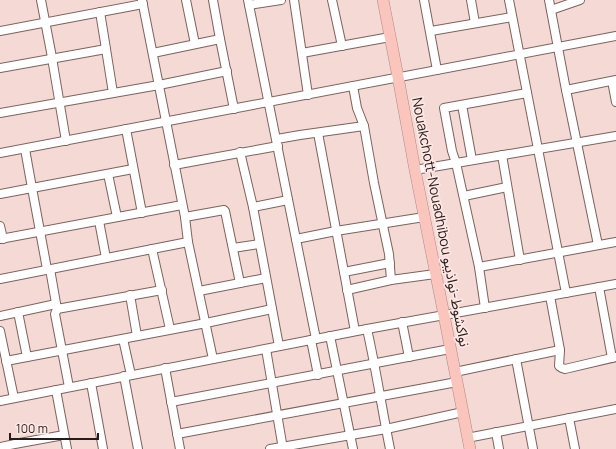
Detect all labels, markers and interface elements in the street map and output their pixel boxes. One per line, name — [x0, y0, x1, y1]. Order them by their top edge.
street label: Nouakchott-Nouadhibou نواكشوط-نواذيبو — [408, 96, 475, 348]
scale bar — [10, 415, 98, 441]
text: 100 m — [16, 420, 48, 437]

